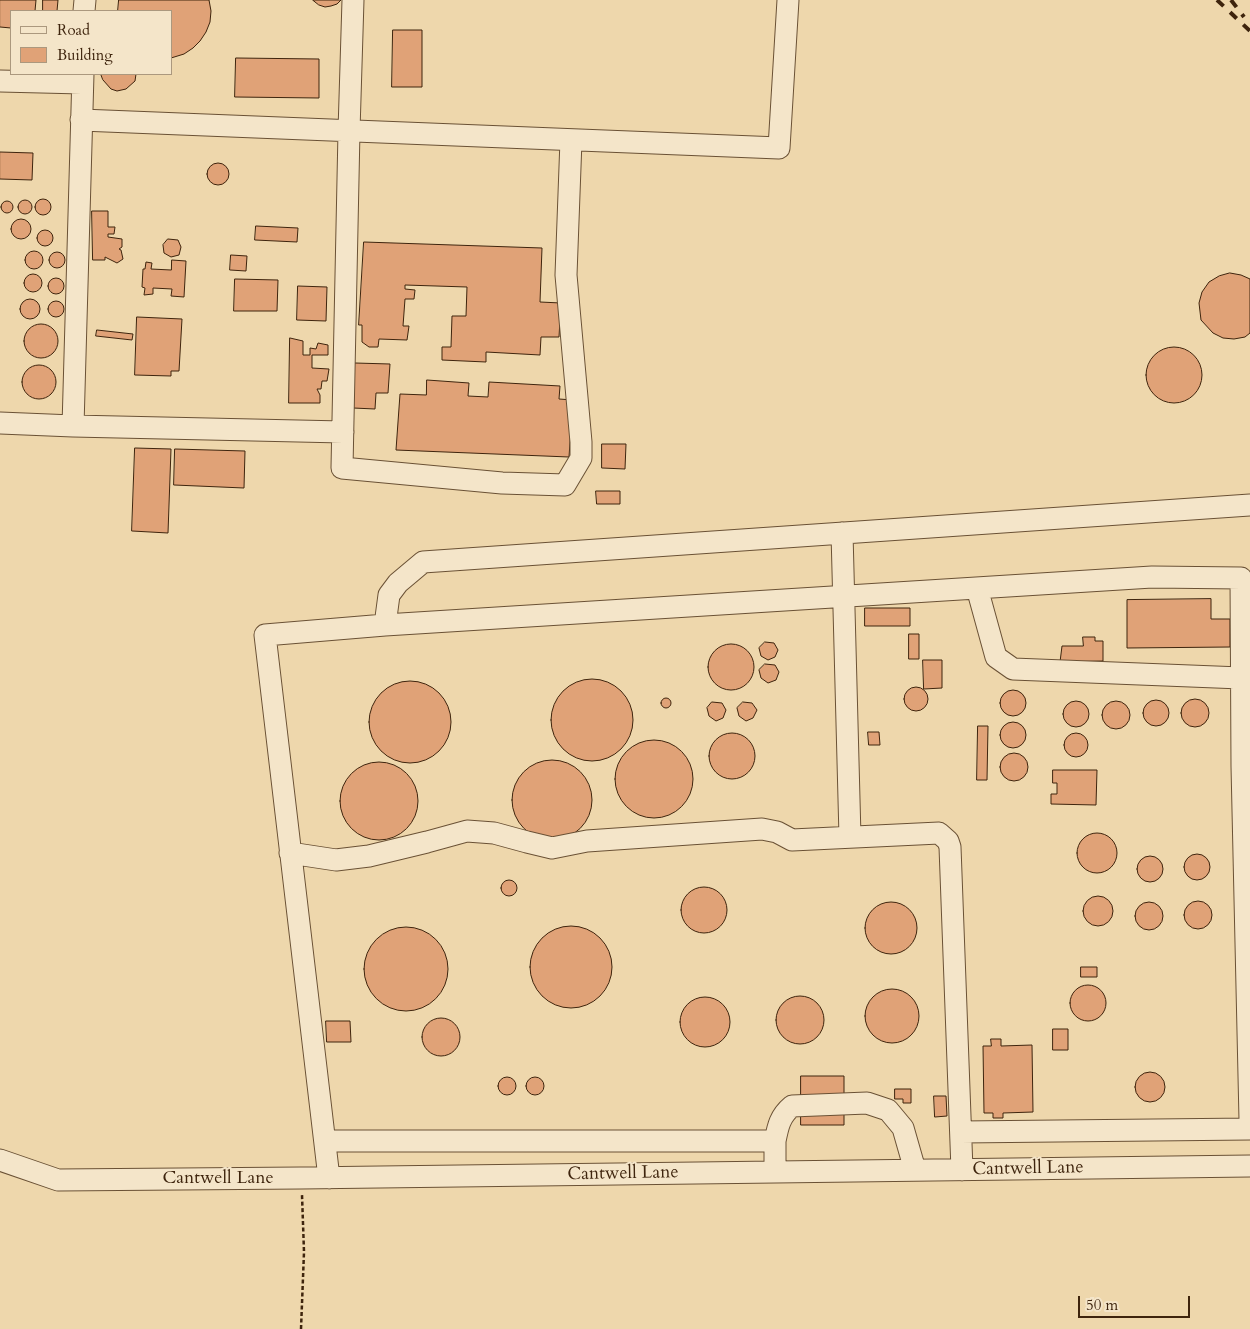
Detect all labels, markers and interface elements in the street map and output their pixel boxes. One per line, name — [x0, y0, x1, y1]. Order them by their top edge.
legend — [10, 10, 172, 75]
text: Road — [57, 20, 90, 40]
text: Building — [57, 45, 113, 65]
street label: Cantwell Lane — [972, 1157, 1084, 1181]
street label: Cantwell Lane — [567, 1162, 679, 1186]
street label: Cantwell Lane — [162, 1168, 274, 1190]
scale bar — [1080, 1286, 1192, 1318]
text: 50 m — [1086, 1295, 1118, 1315]

